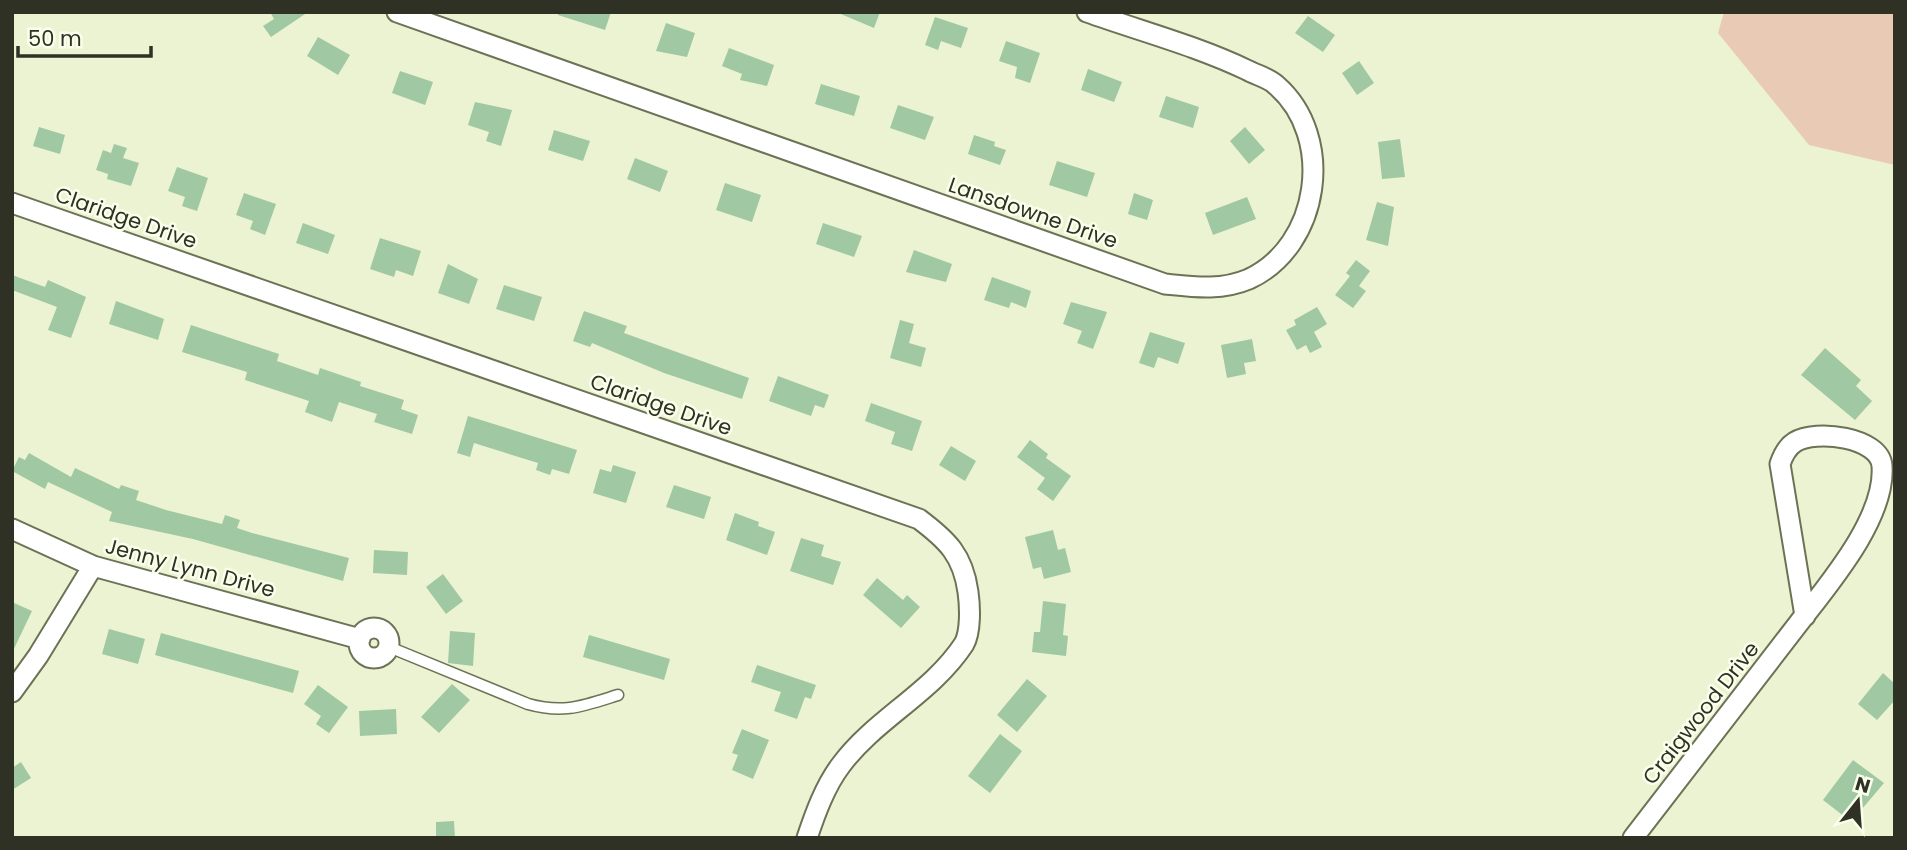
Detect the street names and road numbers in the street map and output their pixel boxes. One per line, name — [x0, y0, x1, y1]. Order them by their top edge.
street label: Lansdowne Drive — [945, 170, 1122, 255]
street label: Claridge Drive — [51, 180, 201, 255]
street label: Claridge Drive — [586, 367, 736, 442]
street label: Jenny Lynn Drive — [102, 531, 278, 604]
street label: Craigwood Drive — [1636, 635, 1766, 790]

